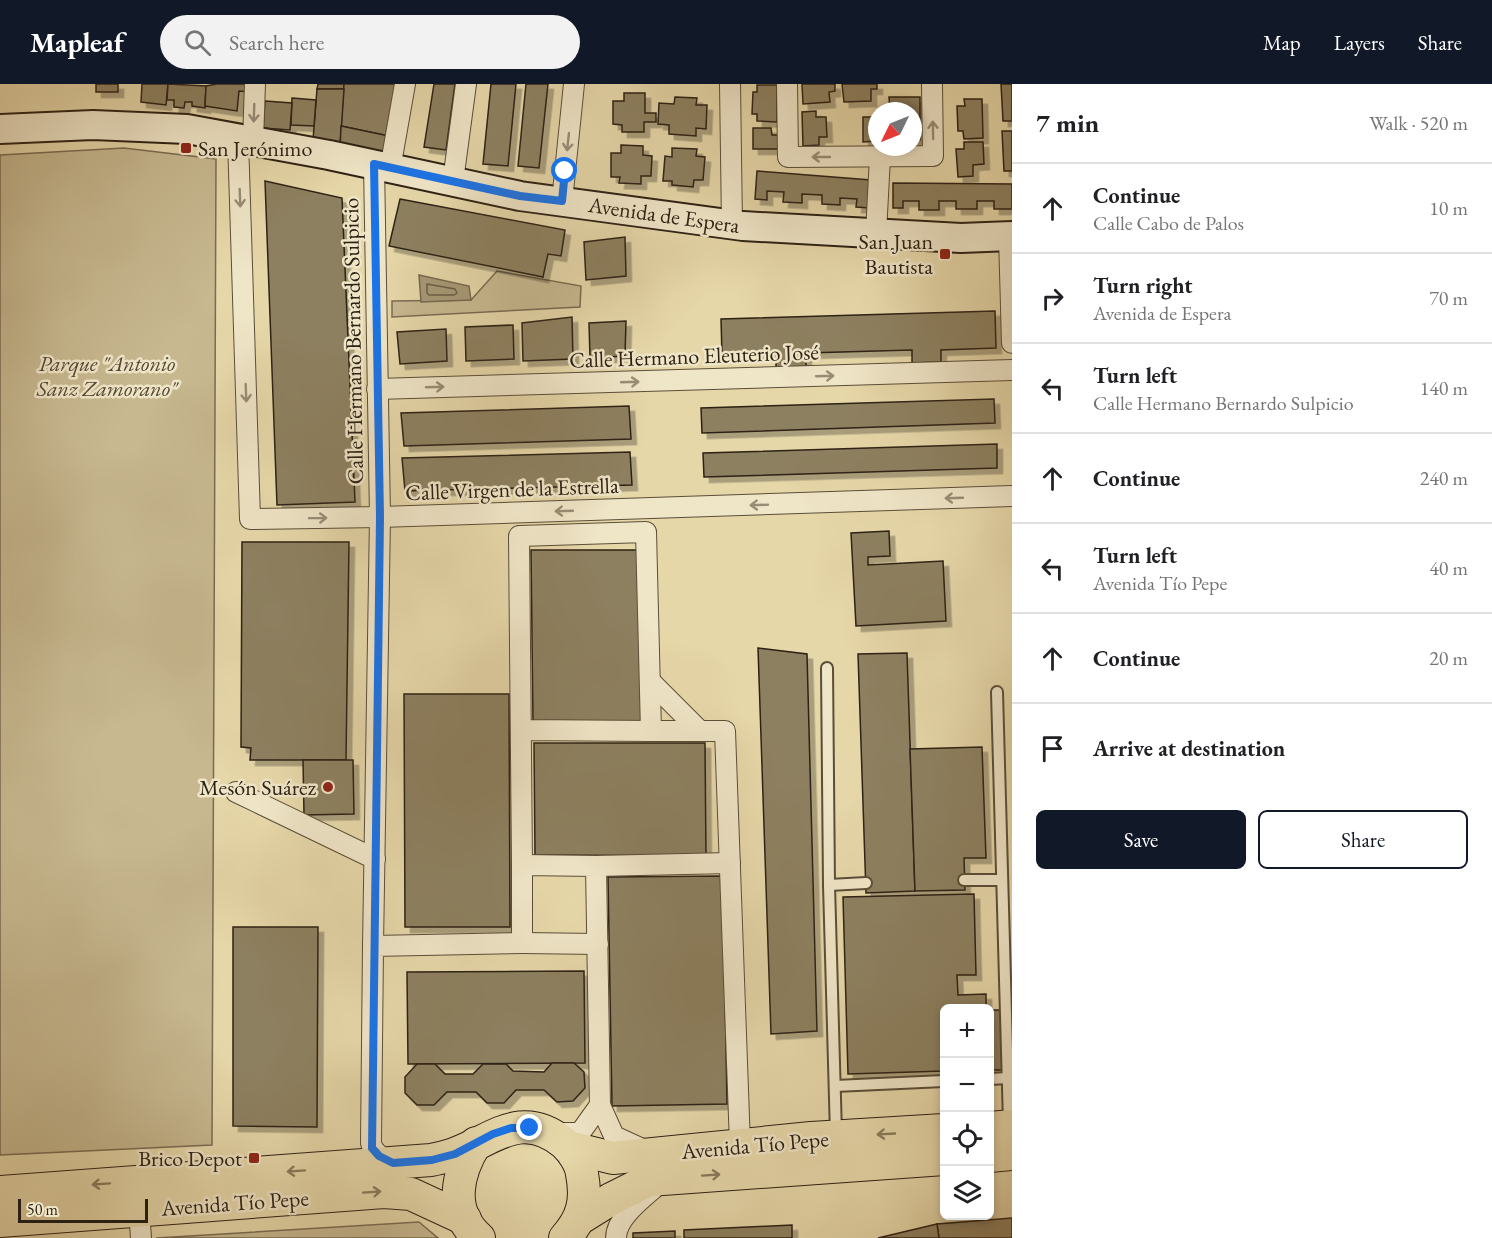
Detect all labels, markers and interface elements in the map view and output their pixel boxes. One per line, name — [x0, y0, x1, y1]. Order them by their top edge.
search box — [160, 15, 580, 69]
text: Mapleaf — [30, 24, 124, 60]
icon: search — [181, 26, 214, 59]
text: Search here — [229, 28, 324, 57]
text: Map — [1263, 29, 1301, 56]
text: Layers — [1334, 29, 1385, 56]
text: Share — [1418, 29, 1462, 56]
one-way arrow — [248, 102, 260, 122]
north arrow — [868, 102, 922, 156]
text: 7 min — [1036, 106, 1099, 140]
text: Walk · 520 m — [1369, 110, 1468, 136]
one-way arrow — [927, 121, 939, 141]
one-way arrow — [562, 132, 573, 152]
place label: San Jerónimo — [198, 134, 312, 163]
marker: San Jerónimo — [179, 141, 193, 155]
one-way arrow — [812, 151, 832, 163]
route start — [551, 157, 577, 183]
text: Continue — [1093, 181, 1180, 210]
one-way arrow — [234, 187, 246, 207]
street label: Avenida de Espera — [586, 190, 742, 240]
icon: ahead — [1036, 192, 1069, 225]
text: 10 m — [1429, 195, 1468, 221]
street label: Calle Hermano Bernardo Sulpicio — [336, 197, 370, 485]
text: Calle Cabo de Palos — [1093, 210, 1244, 236]
place label: San Juan Bautista — [859, 227, 933, 281]
marker: San Juan Bautista — [938, 247, 952, 261]
text: Turn right — [1093, 271, 1192, 300]
icon: right — [1036, 282, 1069, 315]
text: 70 m — [1429, 285, 1468, 311]
text: Avenida de Espera — [1093, 300, 1232, 326]
street label: Calle Hermano Eleuterio José — [569, 337, 820, 375]
park label: Parque "Antonio Sanz Zamorano" — [36, 349, 180, 403]
text: Turn left — [1093, 361, 1177, 390]
one-way arrow — [815, 370, 835, 382]
icon: left — [1036, 372, 1069, 405]
text: 140 m — [1420, 375, 1468, 401]
one-way arrow — [620, 376, 640, 387]
one-way arrow — [240, 382, 252, 402]
one-way arrow — [425, 382, 445, 393]
text: Calle Hermano Bernardo Sulpicio — [1093, 390, 1354, 416]
icon: ahead — [1036, 462, 1069, 495]
text: Continue — [1093, 464, 1180, 493]
text: 240 m — [1420, 465, 1468, 491]
street label: Calle Virgen de la Estrella — [405, 471, 619, 507]
one-way arrow — [944, 493, 964, 504]
one-way arrow — [749, 499, 769, 510]
one-way arrow — [554, 505, 574, 517]
one-way arrow — [308, 512, 328, 524]
text: Turn left — [1093, 541, 1177, 570]
icon: left — [1036, 552, 1069, 585]
text: 40 m — [1429, 555, 1468, 581]
text: Avenida Tío Pepe — [1093, 570, 1227, 596]
icon: ahead — [1036, 642, 1069, 675]
text: Continue — [1093, 644, 1180, 673]
text: 20 m — [1429, 645, 1468, 671]
icon: arrive — [1036, 732, 1069, 765]
text: Arrive at destination — [1093, 734, 1285, 763]
place label: Mesón Suárez — [199, 773, 317, 802]
marker: Mesón Suárez — [321, 780, 335, 794]
button: Save — [1036, 810, 1246, 869]
button: Share — [1258, 810, 1468, 869]
map controls — [940, 1004, 994, 1220]
button: + — [940, 1004, 994, 1058]
button: − — [940, 1058, 994, 1112]
button: locate — [940, 1112, 994, 1166]
route end — [516, 1114, 542, 1140]
street label: Avenida Tío Pepe — [679, 1124, 830, 1166]
one-way arrow — [877, 1129, 897, 1140]
place label: Brico Depot — [138, 1144, 242, 1173]
marker: Brico Depot — [247, 1151, 261, 1165]
one-way arrow — [286, 1165, 306, 1176]
button: layers — [940, 1166, 994, 1220]
one-way arrow — [701, 1169, 721, 1180]
one-way arrow — [92, 1179, 112, 1190]
street label: Avenida Tío Pepe — [159, 1183, 310, 1223]
one-way arrow — [362, 1187, 382, 1198]
scale bar — [18, 1196, 148, 1224]
text: 50 m — [27, 1199, 58, 1220]

